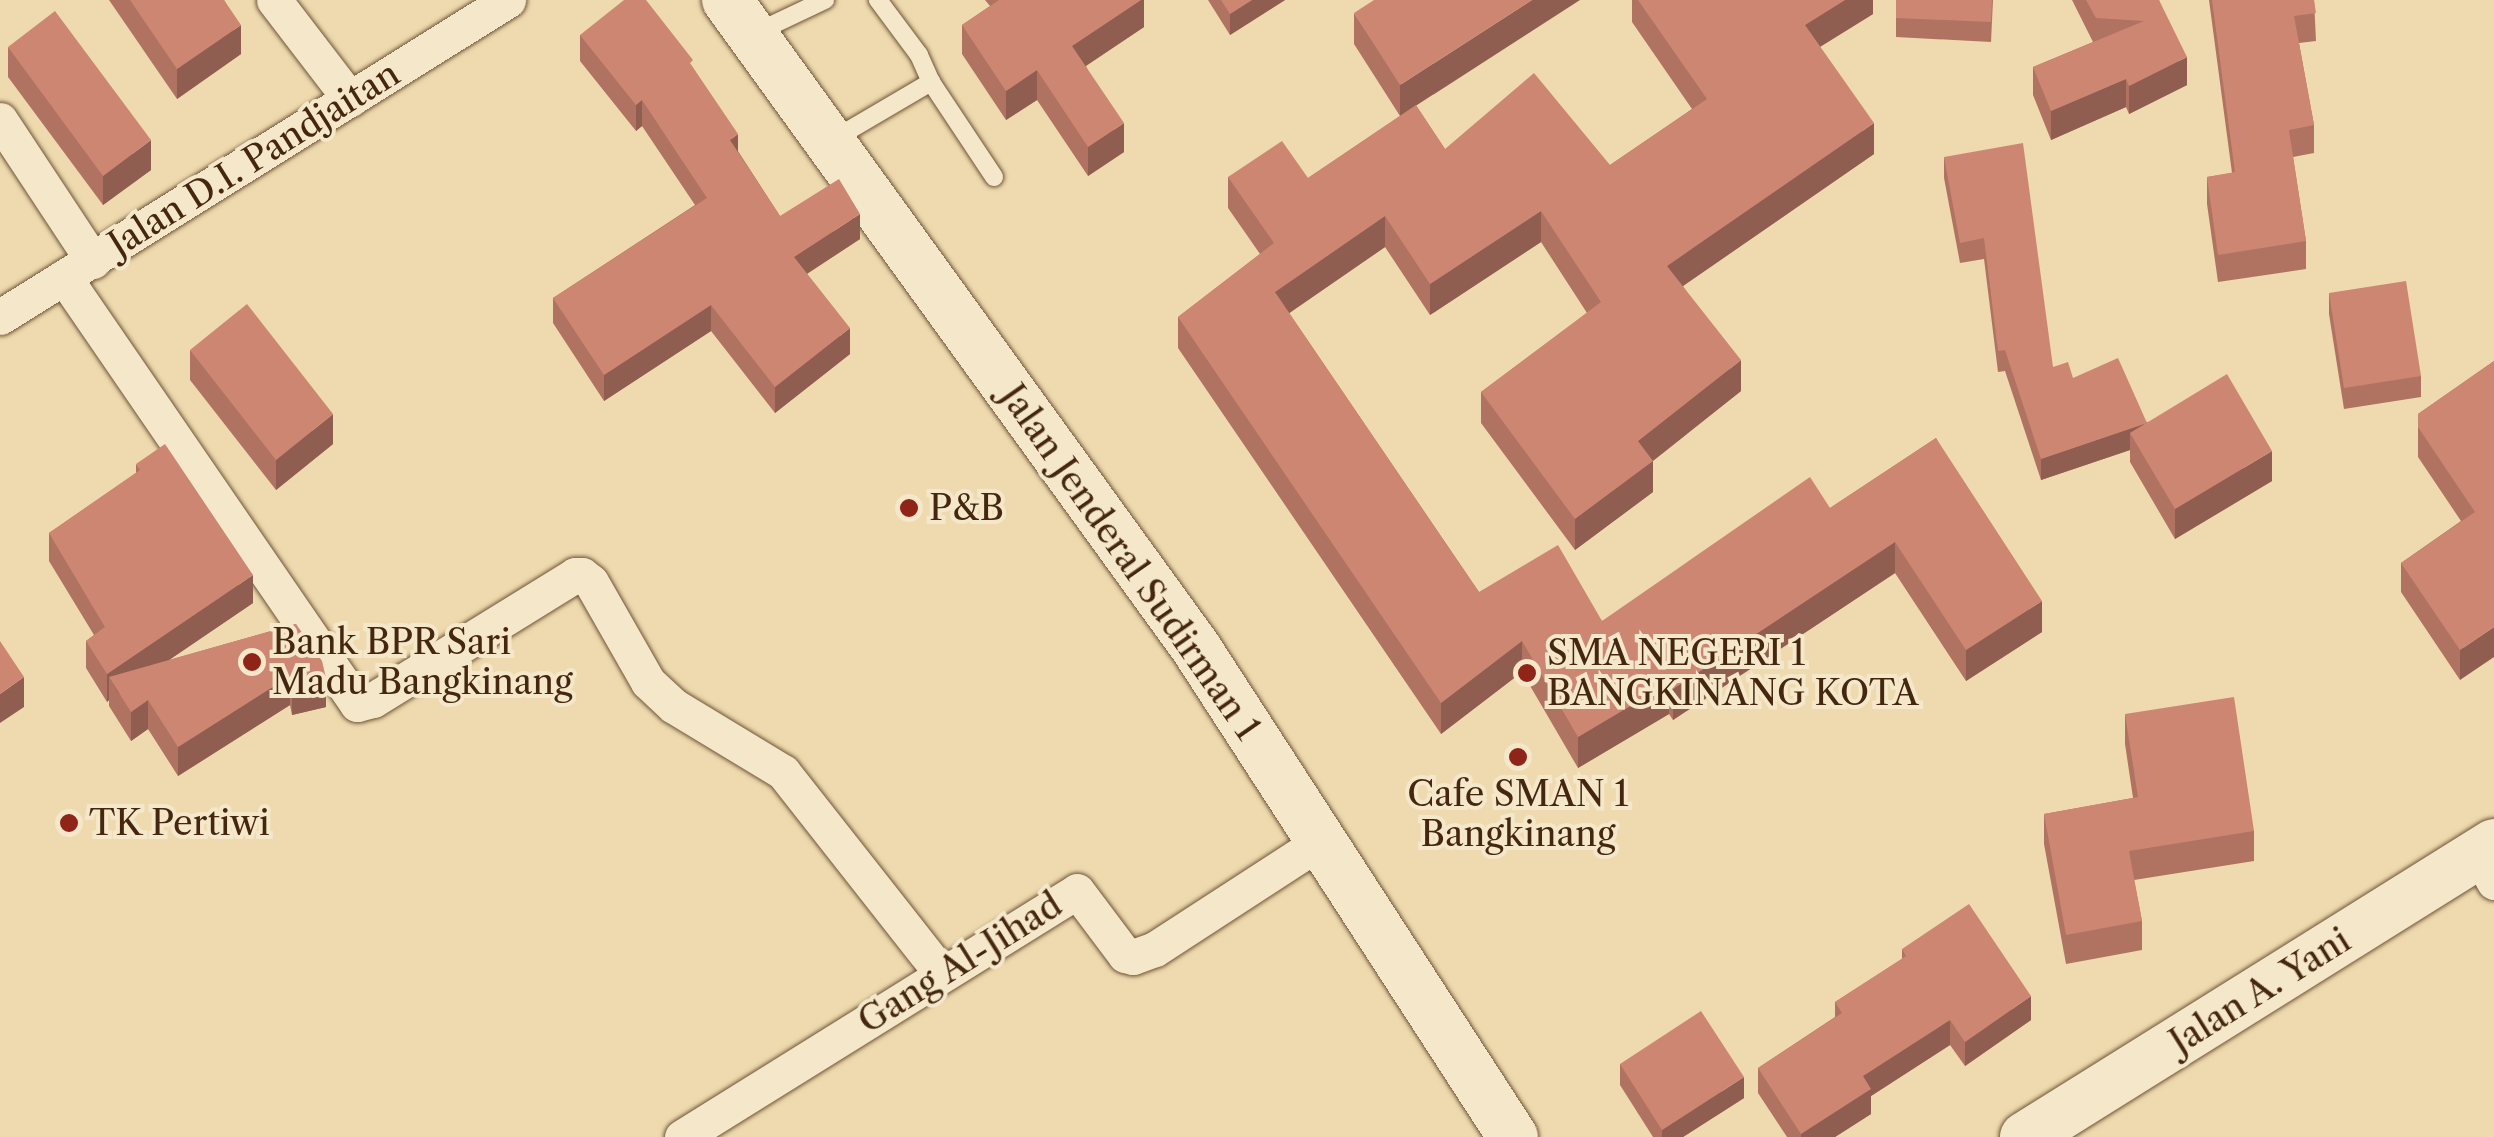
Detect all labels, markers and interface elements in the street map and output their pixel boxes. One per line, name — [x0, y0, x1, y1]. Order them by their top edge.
street label: Jalan D.I. Pandjaitan — [101, 52, 407, 266]
street label: Jalan Jenderal Sudirman 1 — [991, 376, 1269, 748]
place label: P&B — [929, 487, 1004, 529]
marker: P&B — [898, 497, 920, 519]
place label: Bank BPR Sari Madu Bangkinang — [272, 621, 573, 703]
place label: SMA NEGERI 1 BANGKINANG KOTA — [1547, 632, 1919, 714]
marker: Bank BPR Sari Madu Bangkinang — [241, 651, 263, 673]
marker: SMA NEGERI 1 BANGKINANG KOTA — [1516, 662, 1538, 684]
marker: Cafe SMAN 1 Bangkinang — [1507, 746, 1529, 768]
place label: Cafe SMAN 1 Bangkinang — [1407, 773, 1629, 855]
place label: TK Pertiwi — [89, 802, 271, 844]
marker: TK Pertiwi — [58, 812, 80, 834]
street label: Gang Al-Jihad — [850, 883, 1070, 1043]
street label: Jalan A. Yani — [2161, 918, 2359, 1064]

